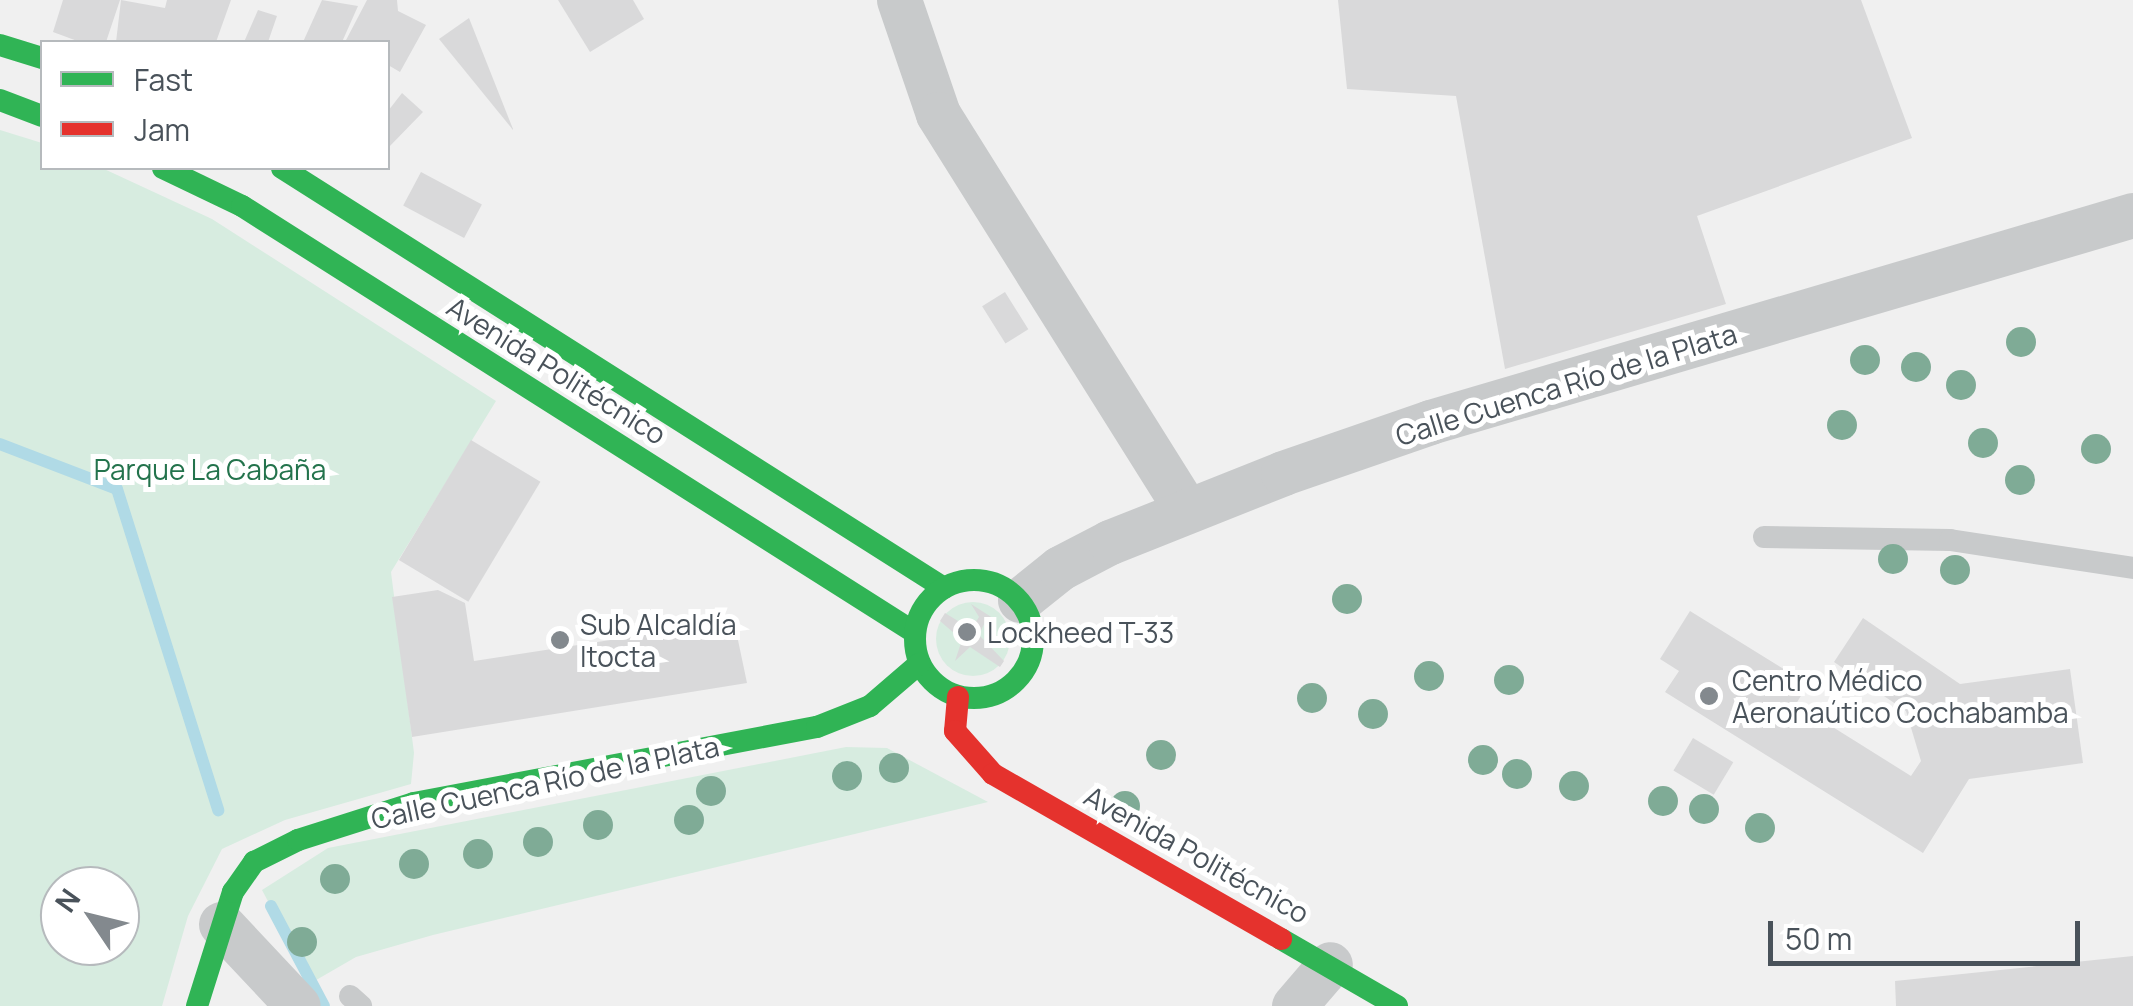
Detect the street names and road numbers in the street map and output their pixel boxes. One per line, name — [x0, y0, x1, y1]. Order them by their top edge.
street label: Avenida Politécnico — [441, 289, 673, 451]
street label: Calle Cuenca Río de la Plata — [1391, 316, 1741, 452]
street label: Calle Cuenca Río de la Plata — [368, 729, 722, 835]
street label: Avenida Politécnico — [1079, 778, 1315, 930]

